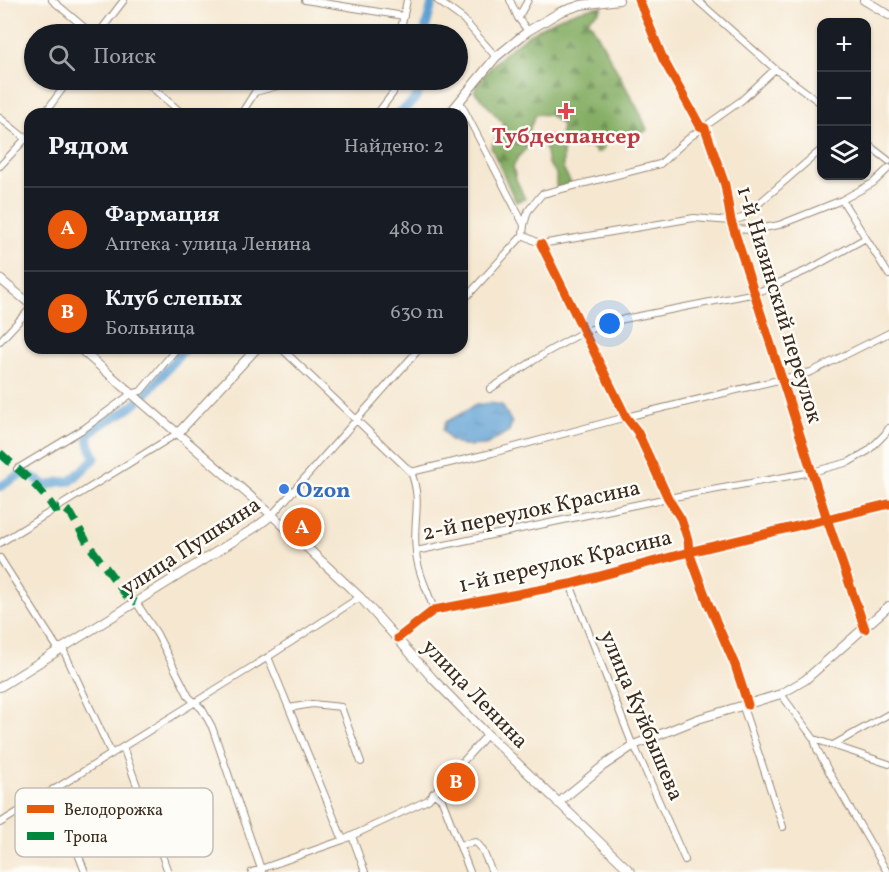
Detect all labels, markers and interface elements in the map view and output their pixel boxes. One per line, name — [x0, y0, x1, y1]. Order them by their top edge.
map controls — [817, 18, 871, 180]
button: + — [817, 18, 871, 72]
search box — [24, 24, 468, 90]
icon: search — [45, 41, 78, 74]
text: Поиск — [93, 42, 156, 73]
button: − — [817, 72, 871, 126]
marker: Тубдеспансер — [557, 102, 575, 120]
place label: Тубдеспансер — [492, 122, 641, 153]
button: layers — [817, 126, 871, 180]
text: Рядом — [48, 129, 128, 165]
text: Найдено: 2 — [344, 133, 444, 161]
street label: 1-й Низинский переулок — [728, 182, 830, 427]
text: Фармация — [105, 200, 220, 231]
text: A — [60, 215, 75, 243]
text: 480 m — [389, 215, 444, 243]
text: Аптека · улица Ленина — [105, 231, 311, 259]
text: Клуб слепых — [105, 284, 242, 315]
text: B — [61, 299, 74, 327]
text: 630 m — [391, 299, 444, 327]
your location — [595, 309, 624, 338]
text: Больница — [105, 315, 195, 343]
street label: 2-й переулок Красина — [420, 473, 643, 550]
place label: Ozon — [296, 476, 351, 507]
marker: Ozon — [277, 482, 291, 496]
street label: улица Пушкина — [115, 490, 267, 604]
pin: A — [282, 504, 322, 550]
street label: 1-й переулок Красина — [456, 523, 675, 602]
street label: улица Куйбышева — [591, 626, 691, 806]
street label: улица Ленина — [414, 633, 535, 757]
pin: B — [436, 760, 476, 804]
legend — [15, 788, 213, 857]
text: Велодорожка — [64, 800, 163, 822]
text: Тропа — [64, 827, 108, 849]

